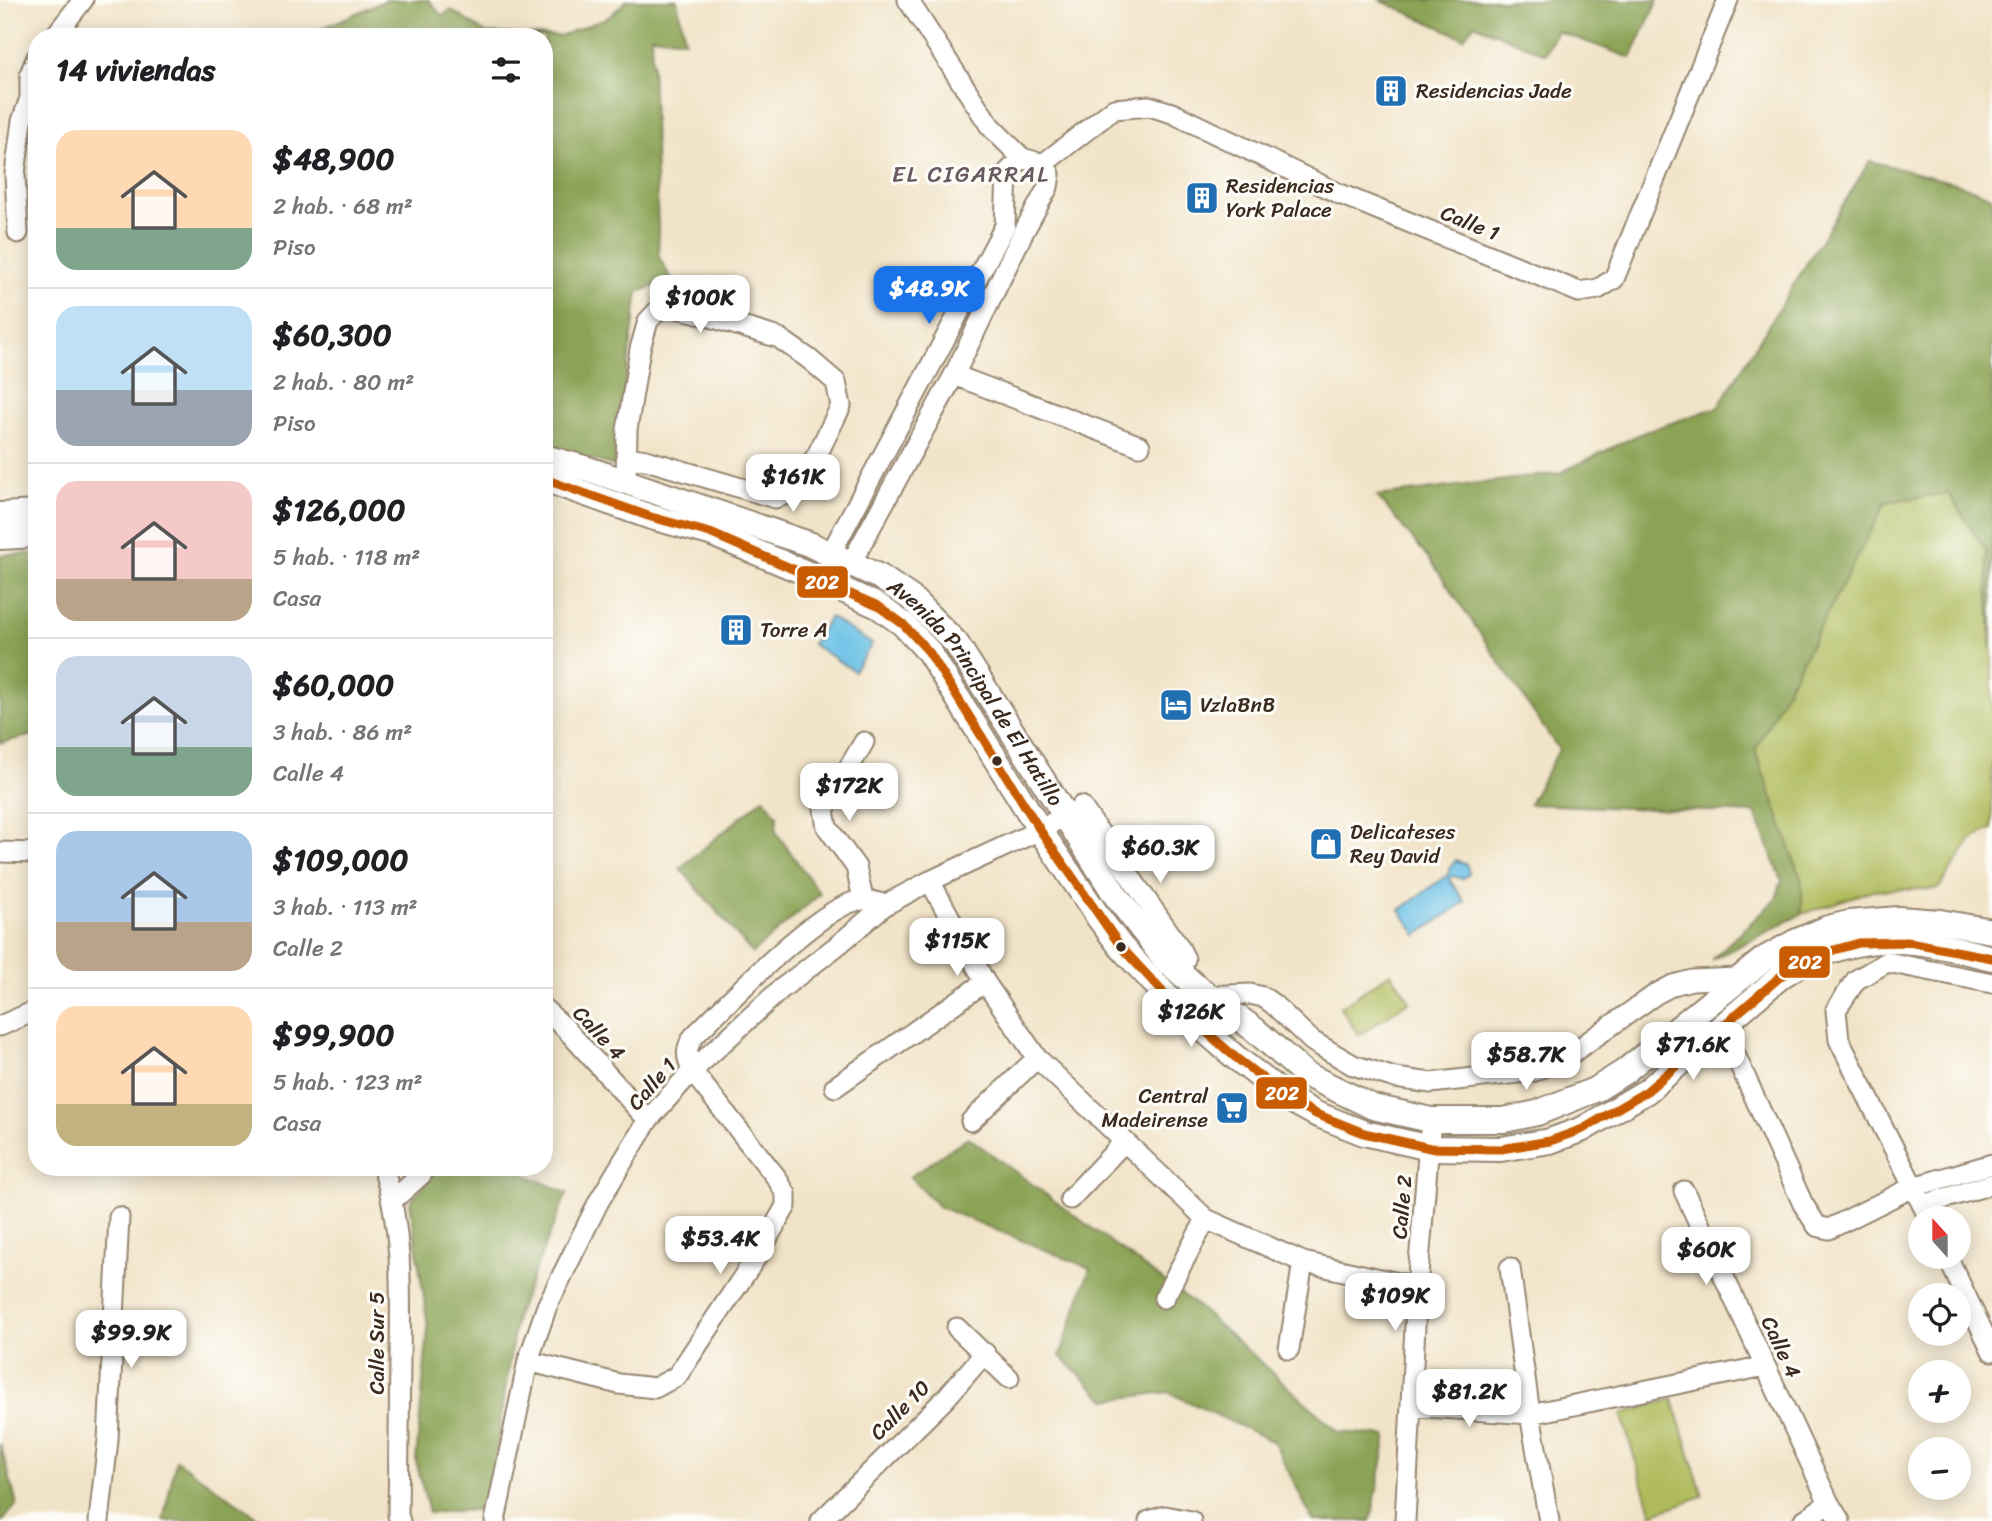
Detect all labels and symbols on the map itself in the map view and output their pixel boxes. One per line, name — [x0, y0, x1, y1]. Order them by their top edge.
building icon: Residencias Jade — [1372, 72, 1410, 110]
place label: Residencias Jade — [1416, 72, 1572, 110]
district label: EL CIGARRAL — [892, 154, 1050, 195]
place label: Residencias York Palace — [1226, 167, 1334, 229]
building icon: Residencias York Palace — [1183, 179, 1221, 217]
street label: Calle 1 — [1435, 194, 1505, 252]
pin: $48.9K — [872, 266, 986, 326]
pin: $100K — [651, 276, 749, 335]
pin: $161K — [744, 454, 842, 514]
line badge: 202 — [796, 565, 849, 599]
text: 202 — [804, 566, 839, 599]
street label: Avenida Principal de El Hatillo — [878, 567, 1074, 815]
building icon: Torre A — [717, 611, 755, 649]
place label: Torre A — [760, 611, 828, 649]
hotel icon: VzlaBnB — [1157, 686, 1195, 724]
place label: VzlaBnB — [1200, 686, 1275, 724]
unlabelled marker — [990, 754, 1004, 768]
pin: $172K — [800, 764, 898, 823]
place label: Delicateses Rey David — [1350, 813, 1456, 875]
shop icon: Delicateses Rey David — [1307, 825, 1345, 863]
pin: $60.3K — [1103, 826, 1217, 885]
pin: $115K — [908, 918, 1006, 978]
unlabelled marker — [1114, 940, 1128, 954]
line badge: 202 — [1778, 945, 1831, 979]
text: 202 — [1787, 946, 1822, 979]
pin: $126K — [1142, 990, 1240, 1049]
street label: Calle 4 — [563, 996, 635, 1070]
pin: $71.6K — [1636, 1023, 1750, 1082]
pin: $58.7K — [1469, 1032, 1583, 1092]
street label: Calle 1 — [618, 1049, 686, 1119]
line badge: 202 — [1255, 1076, 1308, 1110]
place label: Central Madeirense — [1101, 1077, 1209, 1139]
text: 202 — [1264, 1077, 1299, 1110]
supermarket icon: Central Madeirense — [1213, 1089, 1251, 1127]
street label: Calle 2 — [1380, 1173, 1424, 1241]
north arrow — [1908, 1206, 1970, 1269]
pin: $53.4K — [663, 1216, 777, 1276]
pin: $60K — [1665, 1228, 1747, 1287]
pin: $109K — [1346, 1274, 1444, 1333]
street label: Calle Sur 5 — [358, 1291, 396, 1395]
pin: $99.9K — [74, 1310, 188, 1370]
street label: Calle 4 — [1750, 1310, 1812, 1384]
street label: Calle 10 — [860, 1370, 940, 1450]
pin: $81.2K — [1412, 1370, 1526, 1429]

